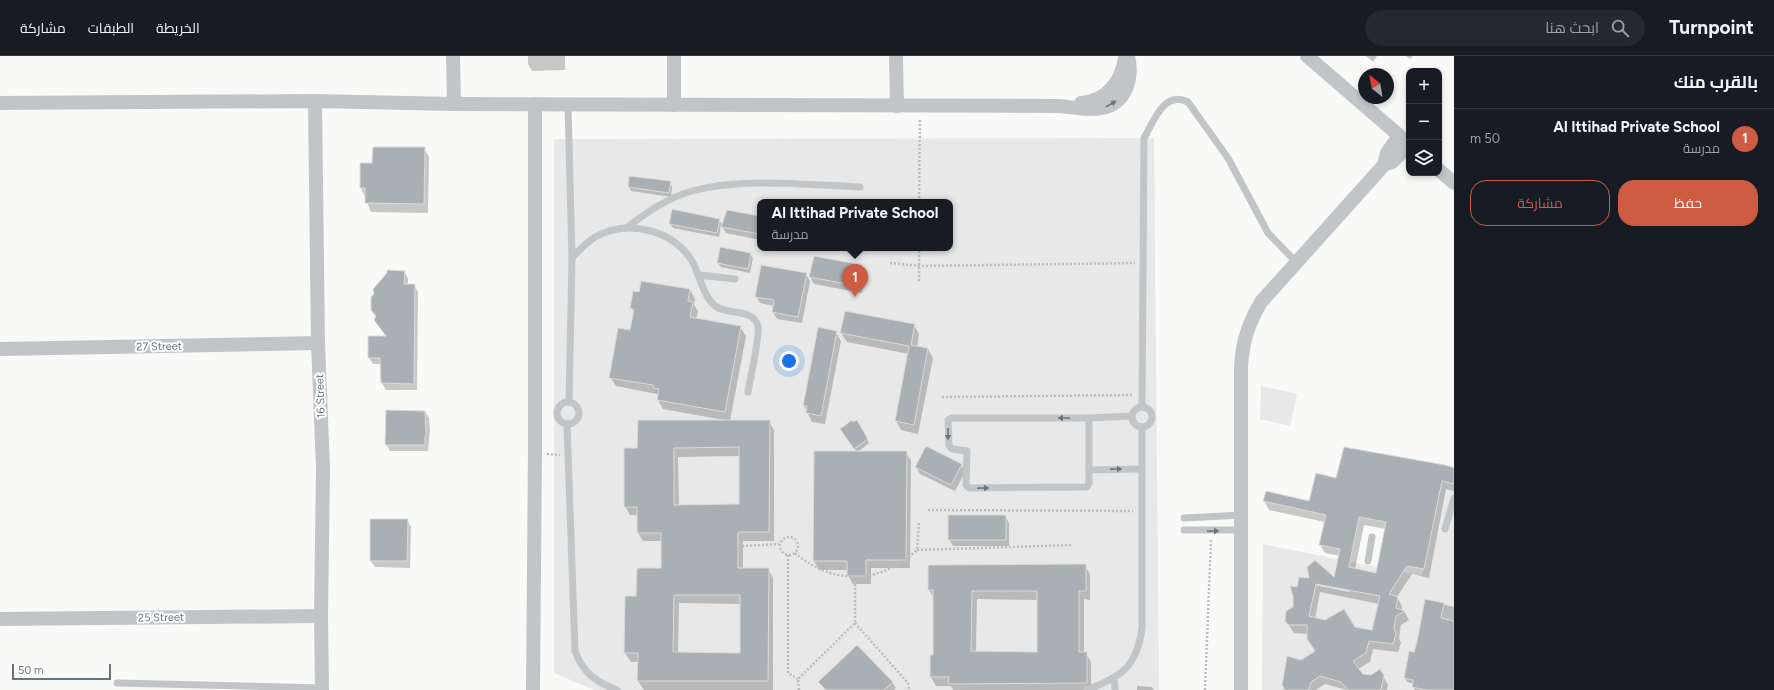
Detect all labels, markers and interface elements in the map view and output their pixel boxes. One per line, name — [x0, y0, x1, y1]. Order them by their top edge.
search box — [1365, 10, 1645, 46]
text: Turnpoint — [1669, 16, 1754, 39]
icon: search — [1609, 17, 1631, 39]
text: ابحث هنا — [1545, 19, 1599, 37]
text: مشاركة — [20, 20, 66, 37]
text: الطبقات — [88, 20, 134, 37]
text: الخريطة — [156, 20, 200, 37]
north arrow — [1358, 68, 1394, 104]
map controls — [1406, 68, 1442, 176]
button: + — [1406, 68, 1442, 104]
text: بالقرب منك — [1674, 72, 1758, 92]
one-way arrow — [1105, 101, 1117, 107]
button: − — [1406, 104, 1442, 140]
text: Al Ittihad Private School — [1553, 118, 1720, 136]
text: 50 m — [1470, 131, 1500, 146]
text: 1 — [1742, 131, 1748, 146]
button: layers — [1406, 140, 1442, 176]
text: مدرسة — [1683, 141, 1720, 156]
button: مشاركة — [1470, 180, 1610, 226]
button: حفظ — [1618, 180, 1758, 226]
popup — [757, 199, 953, 251]
text: Al Ittihad Private School — [772, 204, 938, 222]
text: مدرسة — [772, 227, 809, 242]
pin: 1 — [842, 264, 868, 297]
street label: 27 Street — [136, 340, 182, 353]
your location — [779, 351, 799, 371]
street label: 16 Street — [313, 374, 328, 418]
one-way arrow — [1057, 415, 1070, 421]
one-way arrow — [945, 428, 951, 441]
one-way arrow — [1110, 466, 1123, 472]
one-way arrow — [977, 485, 990, 491]
one-way arrow — [1207, 528, 1220, 534]
street label: 25 Street — [138, 611, 184, 624]
scale bar — [12, 662, 111, 681]
text: 50 m — [18, 664, 43, 677]

